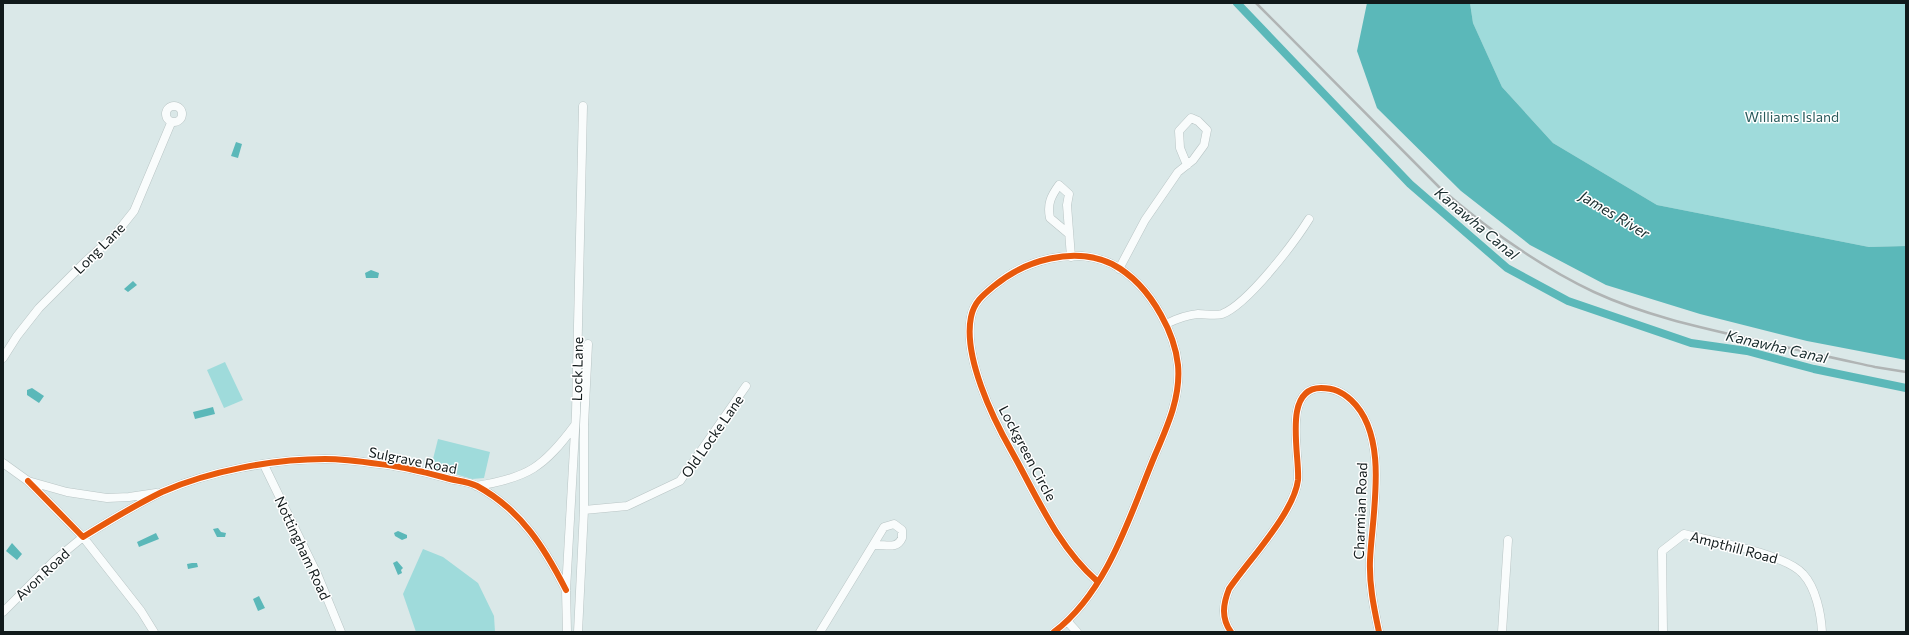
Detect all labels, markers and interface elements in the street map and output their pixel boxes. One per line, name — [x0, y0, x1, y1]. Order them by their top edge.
park label: Williams Island — [1745, 108, 1839, 125]
water label: Kanawha Canal — [1431, 183, 1523, 264]
water label: James River — [1575, 185, 1654, 242]
street label: Long Lane — [70, 219, 128, 277]
water label: Kanawha Canal — [1724, 326, 1831, 367]
street label: Lock Lane — [568, 337, 586, 401]
street label: Old Locke Lane — [677, 391, 747, 481]
street label: Lockgreen Circle — [996, 402, 1060, 504]
street label: Sulgrave Road — [367, 443, 459, 477]
street label: Charmian Road — [1350, 462, 1370, 560]
street label: Nottingham Road — [272, 493, 334, 603]
street label: Ampthill Road — [1688, 527, 1780, 567]
street label: Avon Road — [11, 545, 73, 603]

